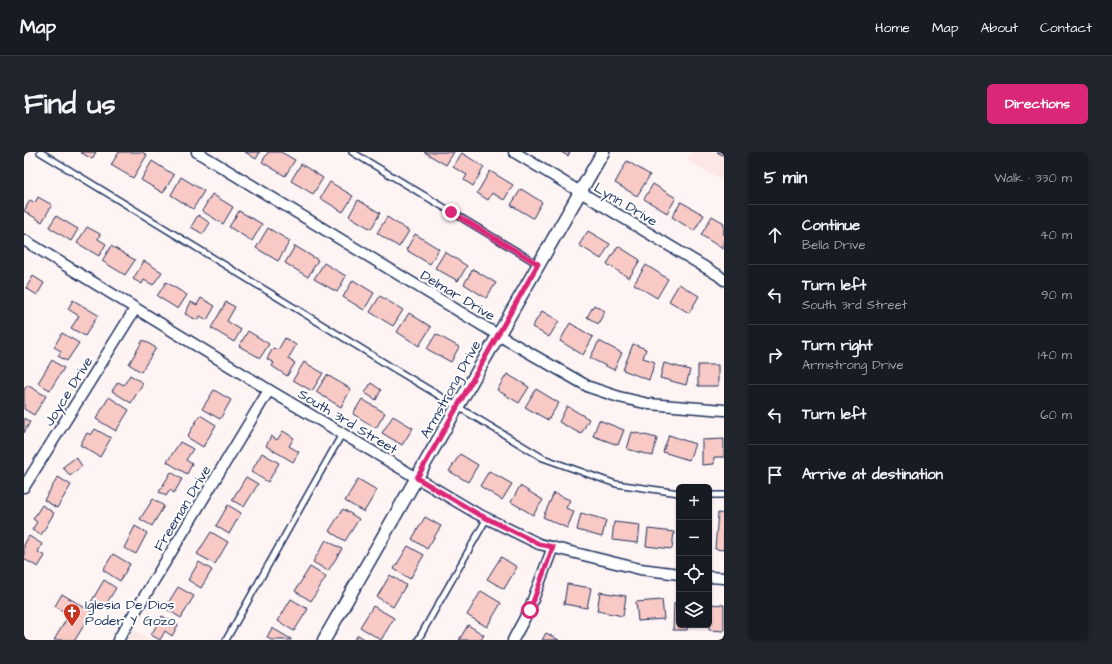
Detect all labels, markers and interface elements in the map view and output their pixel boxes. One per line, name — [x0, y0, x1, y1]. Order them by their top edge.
text: Map — [20, 14, 56, 41]
text: Home — [875, 18, 910, 38]
text: Map — [932, 18, 958, 38]
text: About — [980, 18, 1018, 38]
text: Contact — [1040, 18, 1092, 38]
button: Directions — [987, 84, 1088, 124]
text: Find us — [24, 85, 115, 124]
text: 5 min — [764, 166, 807, 190]
text: Walk · 330 m — [994, 169, 1072, 187]
street label: Lynn Drive — [590, 178, 661, 232]
route end — [442, 203, 460, 221]
text: Continue — [802, 215, 860, 236]
icon: ahead — [764, 224, 786, 246]
text: 40 m — [1040, 226, 1072, 244]
text: Bella Drive — [802, 236, 866, 254]
street label: Delmar Drive — [416, 266, 499, 326]
text: Turn left — [802, 275, 866, 296]
icon: left — [764, 284, 786, 306]
text: 90 m — [1041, 286, 1072, 304]
text: South 3rd Street — [802, 296, 907, 314]
text: Turn right — [802, 335, 873, 356]
street label: Armstrong Drive — [416, 336, 486, 442]
icon: right — [764, 344, 786, 366]
text: 140 m — [1038, 346, 1072, 364]
street label: Joyce Drive — [39, 352, 98, 430]
text: Armstrong Drive — [802, 356, 904, 374]
street label: South 3rd Street — [294, 384, 401, 460]
icon: left — [764, 404, 786, 426]
text: Turn left — [802, 404, 866, 425]
text: 60 m — [1040, 406, 1072, 424]
street label: Freeman Drive — [149, 461, 217, 555]
icon: arrive — [764, 464, 786, 486]
text: Arrive at destination — [802, 464, 943, 485]
map controls — [676, 484, 712, 628]
button: + — [676, 484, 712, 520]
button: − — [676, 520, 712, 556]
button: locate — [676, 556, 712, 592]
button: layers — [676, 592, 712, 628]
place label: Iglesia De Dios Poder Y Gozo — [85, 595, 175, 631]
route start — [521, 601, 539, 619]
church icon: Iglesia De Dios Poder Y Gozo — [62, 602, 82, 627]

